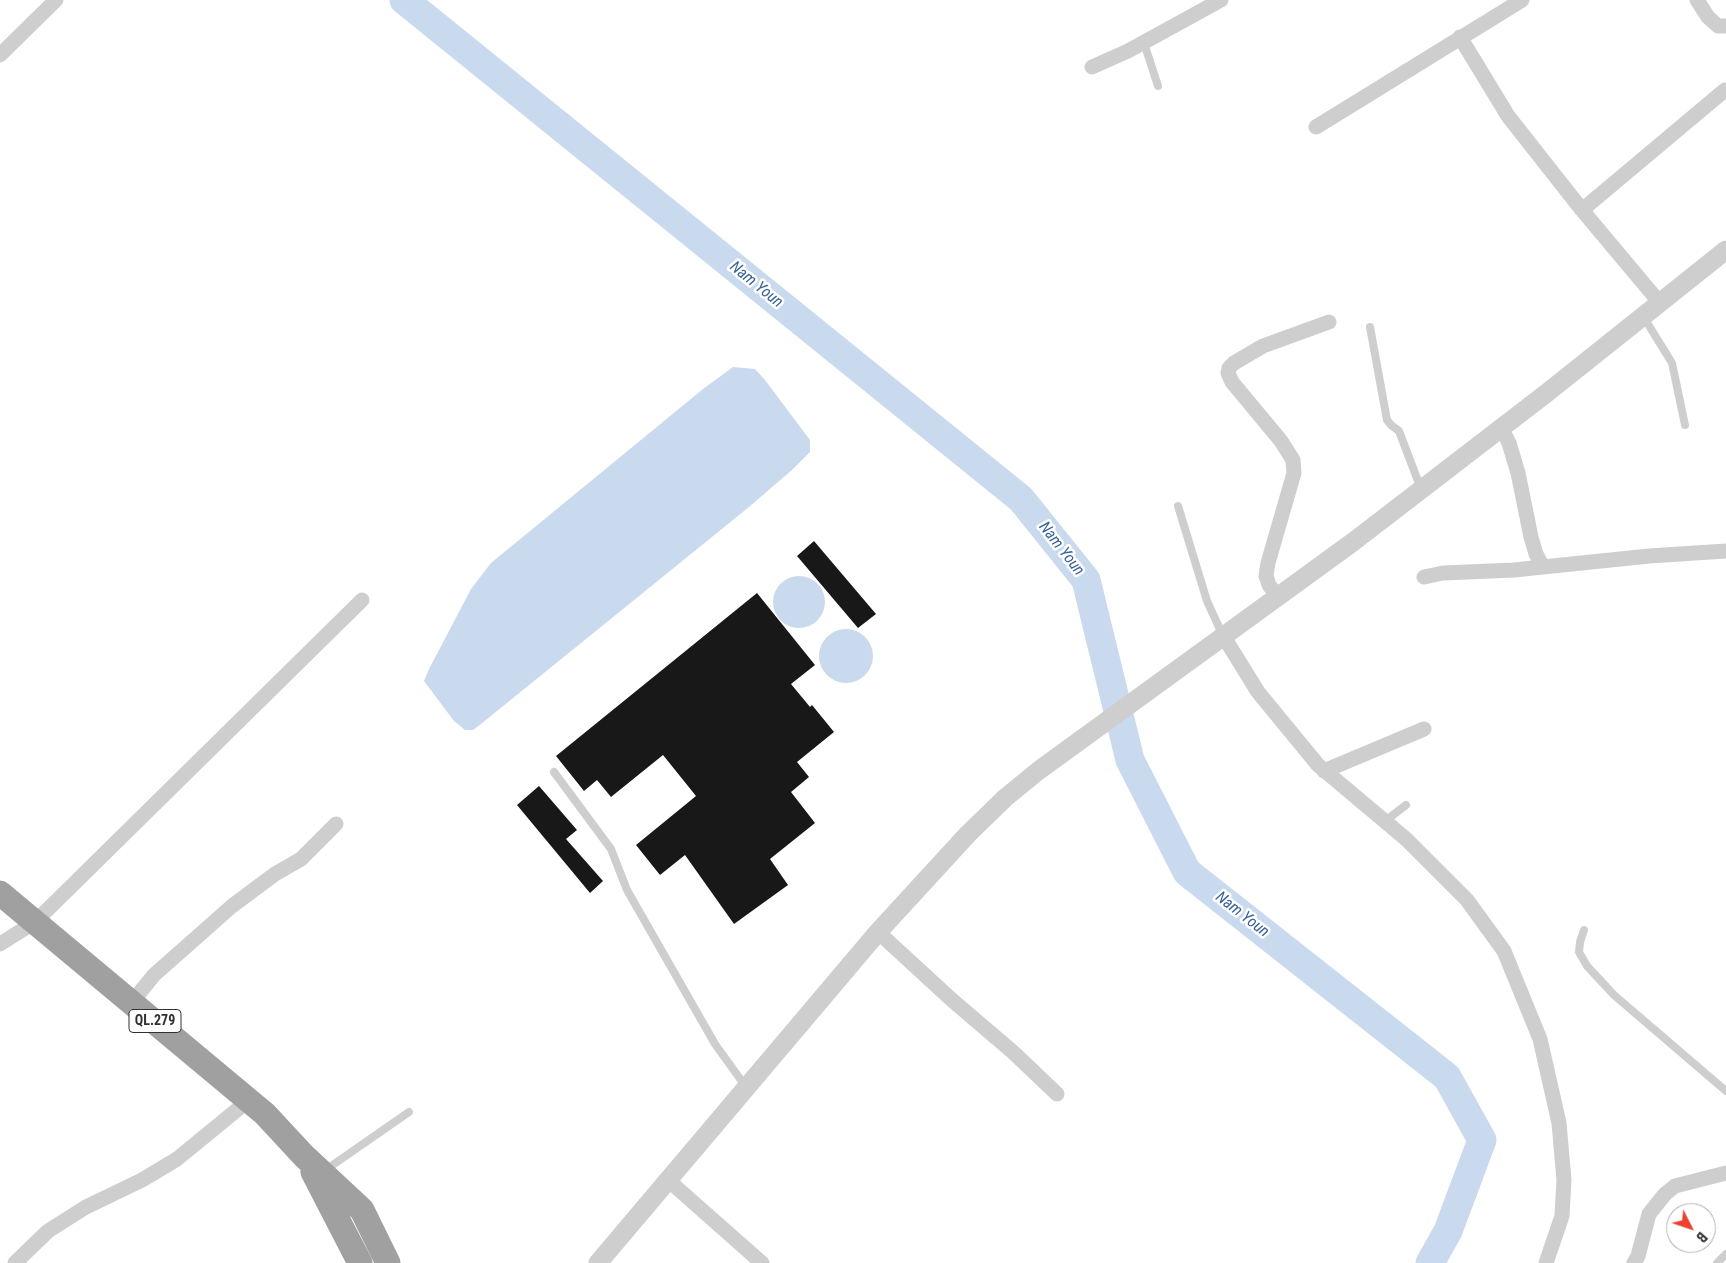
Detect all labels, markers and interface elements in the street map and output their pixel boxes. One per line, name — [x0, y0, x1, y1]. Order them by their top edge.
water label: Nam Youn — [726, 258, 786, 312]
water label: Nam Youn — [1034, 518, 1088, 580]
water label: Nam Youn — [1211, 888, 1273, 942]
road number: QL.279 — [129, 1009, 181, 1032]
north arrow — [1666, 1203, 1716, 1253]
text: B — [1693, 1229, 1710, 1245]

